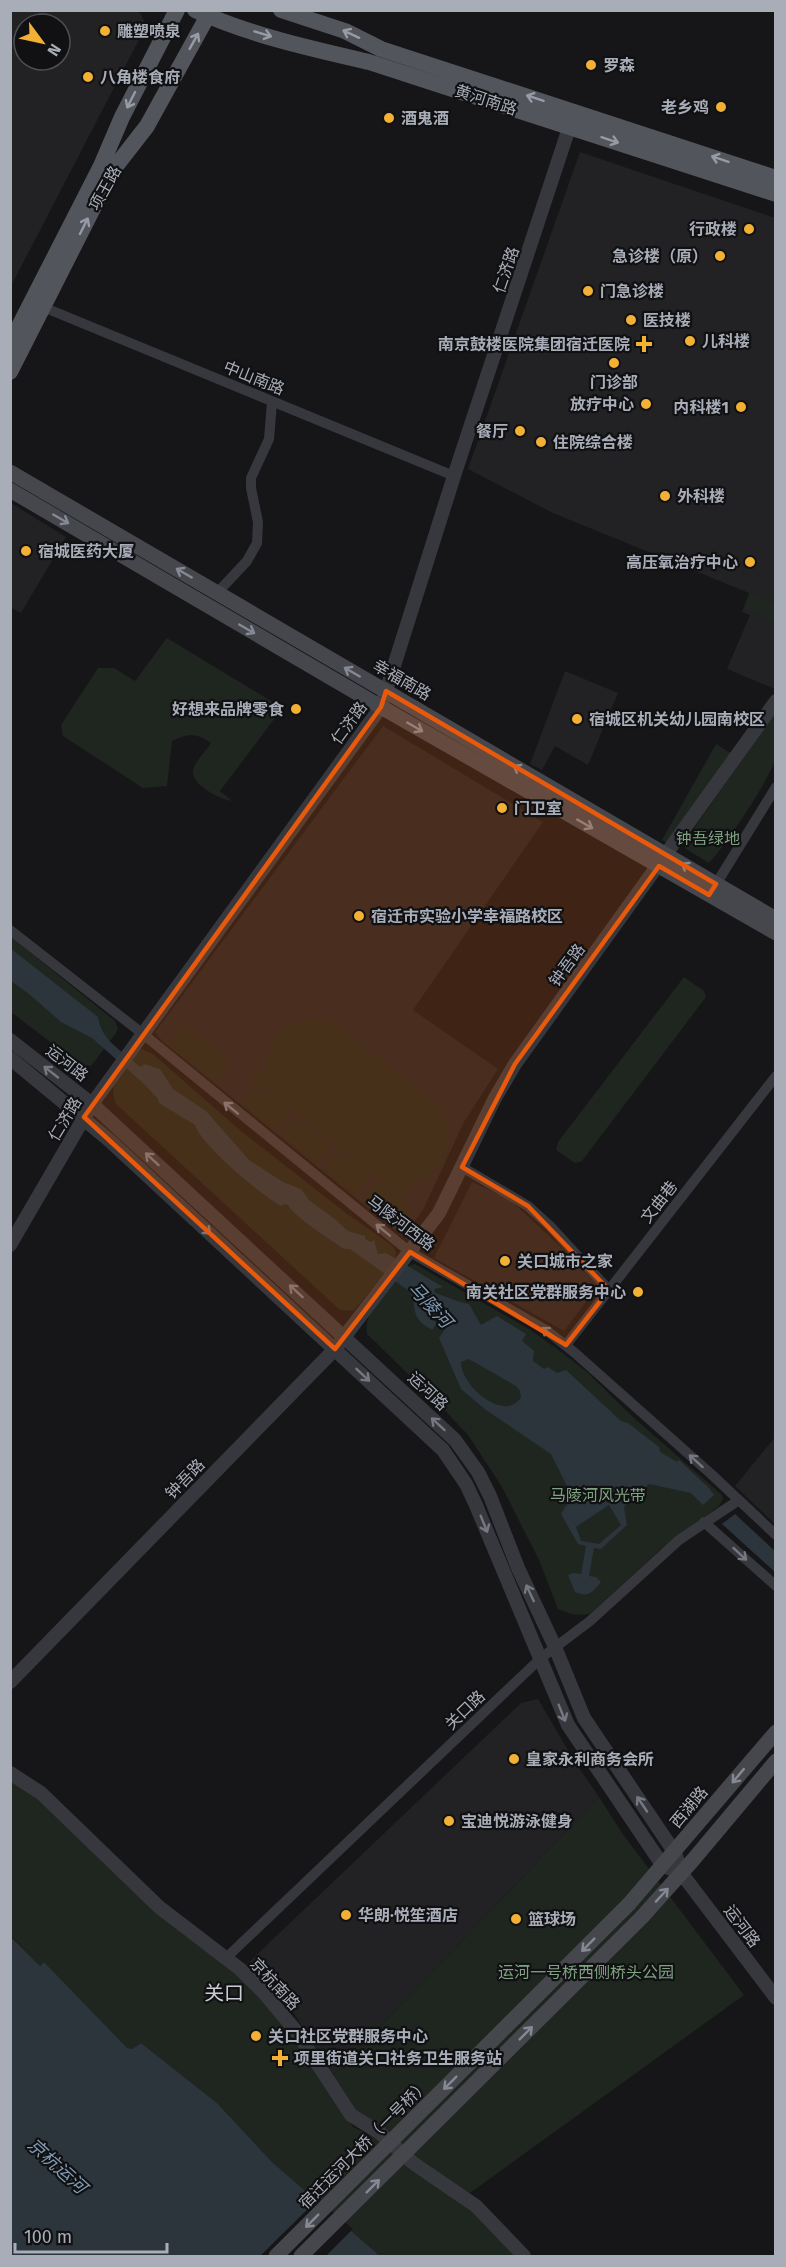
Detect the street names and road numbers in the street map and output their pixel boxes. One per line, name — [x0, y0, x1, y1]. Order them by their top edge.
street label: 黄河南路 — [453, 81, 519, 119]
street label: 项王路 — [85, 162, 125, 214]
street label: 仁济路 — [489, 244, 523, 296]
street label: 中山南路 — [221, 357, 287, 399]
street label: 幸福南路 — [370, 656, 434, 704]
street label: 仁济路 — [327, 698, 371, 748]
street label: 钟吾路 — [545, 940, 589, 990]
street label: 运河路 — [42, 1041, 92, 1085]
street label: 仁济路 — [44, 1094, 86, 1144]
street label: 文曲巷 — [637, 1177, 681, 1227]
street label: 马陵河西路 — [363, 1191, 439, 1255]
street label: 运河路 — [404, 1368, 452, 1414]
street label: 钟吾路 — [161, 1455, 209, 1503]
street label: 关口路 — [441, 1686, 489, 1734]
street label: 西湖路 — [666, 1783, 712, 1831]
street label: 运河路 — [720, 1901, 764, 1951]
street label: 京杭南路 — [246, 1954, 304, 2014]
street label: 宿迁运河大桥（一号桥） — [295, 2075, 433, 2213]

